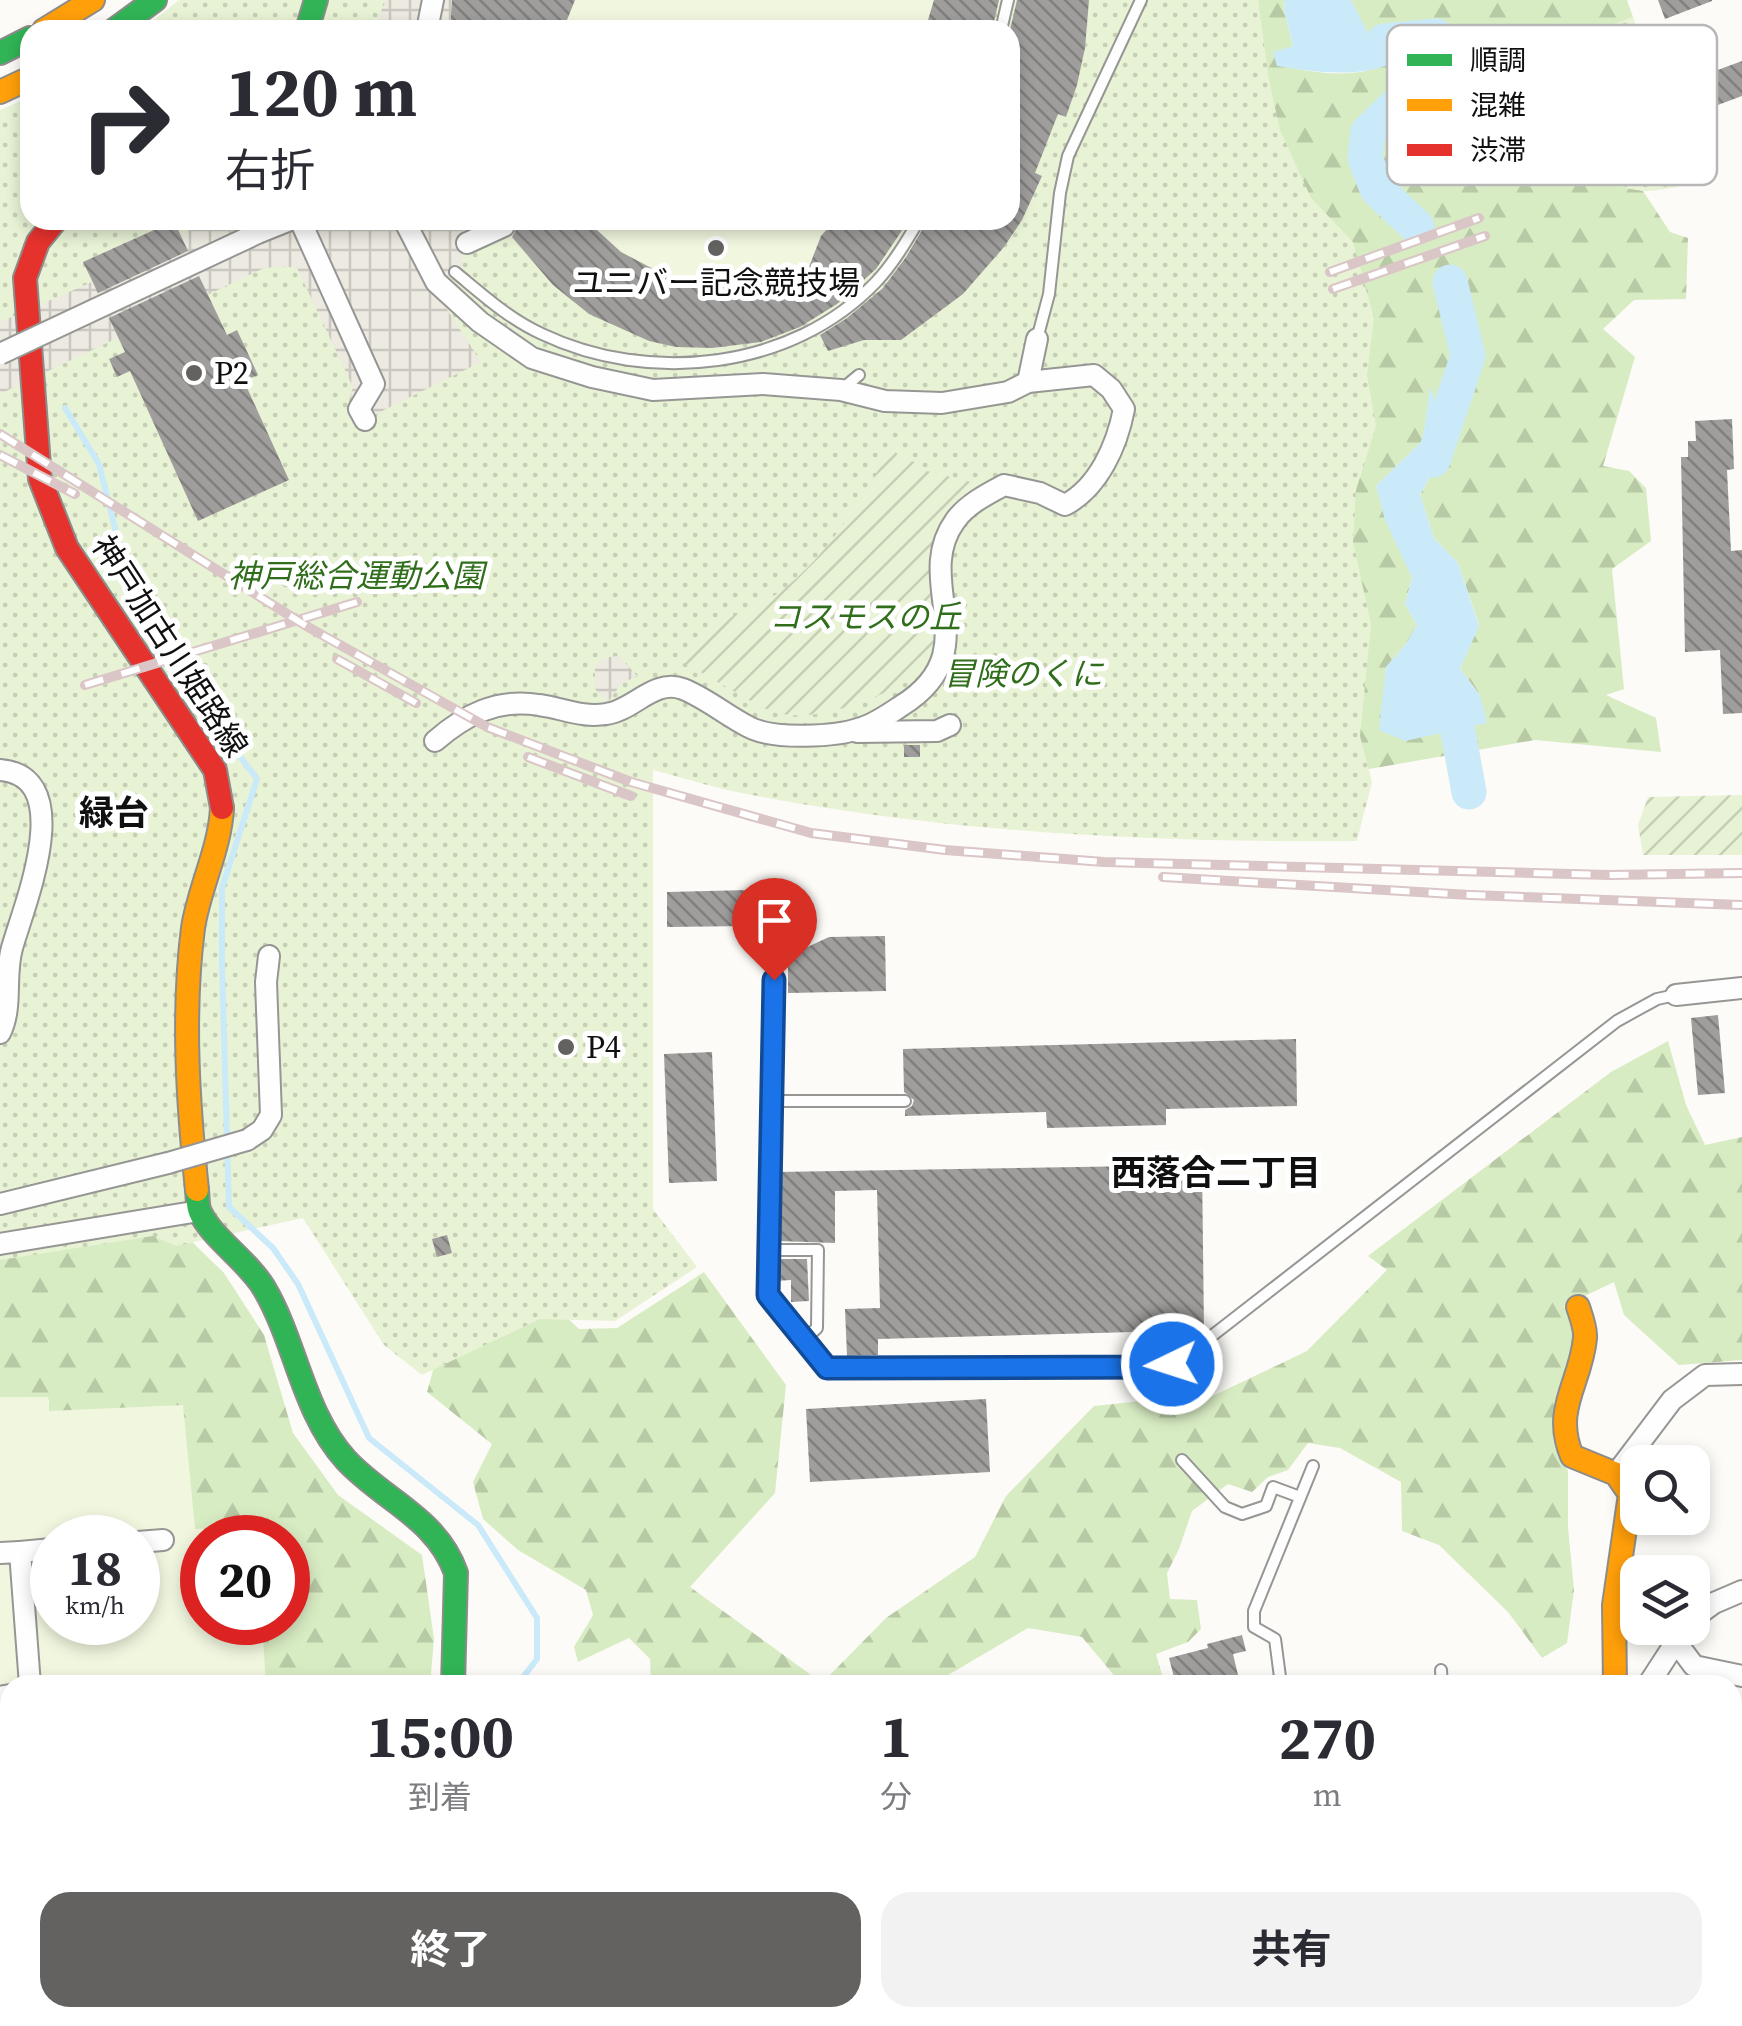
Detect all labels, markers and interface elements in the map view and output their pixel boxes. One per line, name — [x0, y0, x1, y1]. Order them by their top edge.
legend — [1387, 25, 1717, 185]
text: 順調 — [1470, 41, 1526, 79]
text: 120 m — [225, 43, 417, 139]
icon: right — [60, 60, 190, 190]
text: 混雑 — [1470, 86, 1526, 124]
text: 渋滞 — [1470, 131, 1526, 169]
text: 右折 — [225, 139, 315, 201]
marker: ユニバー記念競技場 — [705, 237, 727, 259]
place label: ユニバー記念競技場 — [572, 261, 860, 305]
place label: P2 — [214, 351, 249, 395]
marker: P2 — [183, 362, 205, 384]
street label: 神戸加古川姫路線 — [82, 527, 258, 765]
park label: 神戸総合運動公園 — [228, 554, 488, 598]
park label: コスモスの丘 — [769, 595, 962, 639]
park label: 冒険のくに — [943, 652, 1105, 696]
district label: 緑台 — [79, 789, 149, 837]
pin — [732, 878, 817, 981]
icon: arrive — [747, 893, 802, 948]
place label: P4 — [586, 1025, 621, 1069]
marker: P4 — [555, 1036, 577, 1058]
district label: 西落合二丁目 — [1111, 1149, 1321, 1197]
position arrow — [1120, 1312, 1224, 1416]
map controls — [1620, 1445, 1710, 1645]
button: search — [1620, 1445, 1710, 1535]
speed limit sign: 20 — [180, 1515, 310, 1645]
text: 18 — [68, 1533, 122, 1602]
button: layers — [1620, 1555, 1710, 1645]
text: km/h — [65, 1588, 125, 1622]
text: 15:00 — [366, 1695, 514, 1777]
text: 1 — [880, 1695, 913, 1777]
text: 270 — [1278, 1697, 1376, 1779]
text: m — [1313, 1773, 1342, 1817]
text: 到着 — [408, 1775, 472, 1819]
text: 分 — [880, 1775, 912, 1819]
button: 終了 — [40, 1892, 861, 2007]
button: 共有 — [881, 1892, 1702, 2007]

